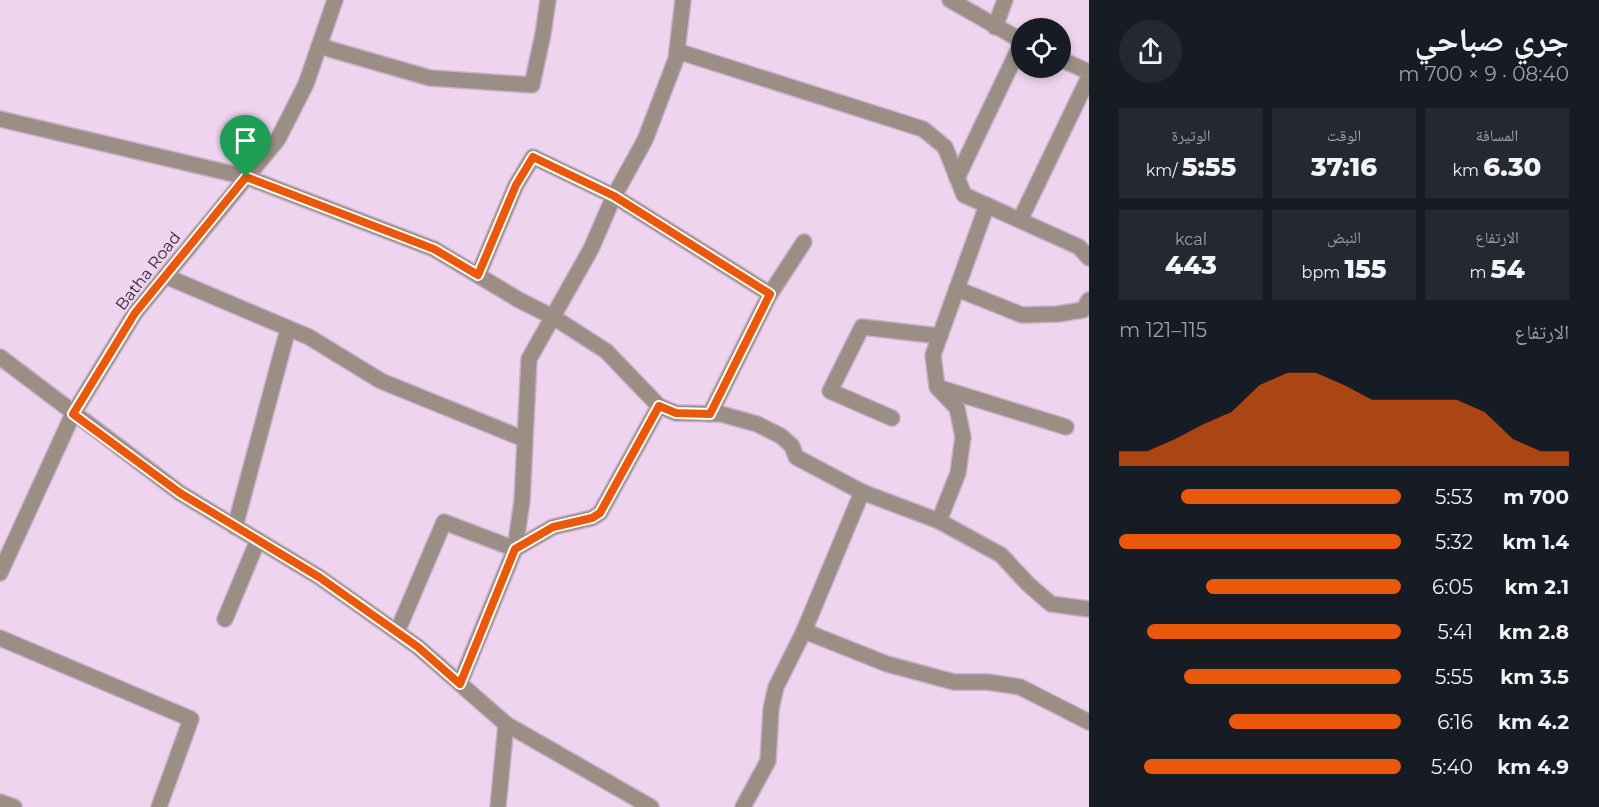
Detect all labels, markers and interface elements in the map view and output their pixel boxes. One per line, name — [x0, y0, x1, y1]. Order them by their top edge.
map controls — [1011, 18, 1071, 78]
button: locate — [1011, 18, 1071, 78]
text: جري صباحي — [1414, 19, 1569, 59]
button: share — [1119, 20, 1182, 83]
text: 08:40 · 9 × 700 m — [1398, 62, 1569, 86]
pin — [220, 115, 271, 177]
icon: arrive — [229, 124, 262, 157]
text: الوتيرة — [1172, 126, 1210, 145]
text: الوقت — [1327, 126, 1361, 145]
text: المسافة — [1476, 126, 1518, 145]
text: 5:55 — [1182, 151, 1236, 183]
text: 37:16 — [1311, 151, 1377, 183]
text: 6.30 — [1483, 151, 1541, 183]
text: /km — [1146, 161, 1182, 180]
text: km — [1453, 161, 1483, 180]
street label: Batha Road — [111, 228, 185, 314]
text: النبض — [1327, 228, 1361, 247]
text: الارتفاع — [1475, 228, 1519, 247]
text: kcal — [1175, 230, 1207, 249]
text: 443 — [1165, 249, 1217, 281]
text: 155 — [1344, 253, 1386, 285]
text: 54 — [1491, 253, 1525, 285]
text: bpm — [1302, 263, 1344, 282]
text: m — [1469, 263, 1491, 282]
text: 115–121 m — [1119, 318, 1207, 342]
text: الارتفاع — [1514, 320, 1569, 344]
text: 5:53 — [1435, 485, 1473, 509]
text: 700 m — [1503, 485, 1569, 509]
text: 5:32 — [1435, 530, 1473, 554]
text: 1.4 km — [1502, 530, 1569, 554]
text: 6:05 — [1432, 575, 1473, 599]
text: 2.1 km — [1505, 575, 1569, 599]
text: 5:41 — [1438, 620, 1473, 644]
text: 2.8 km — [1499, 620, 1569, 644]
text: 5:55 — [1435, 665, 1473, 689]
text: 3.5 km — [1500, 665, 1569, 689]
text: 6:16 — [1437, 710, 1473, 734]
text: 4.2 km — [1498, 710, 1569, 734]
text: 5:40 — [1431, 755, 1473, 779]
text: 4.9 km — [1497, 755, 1569, 779]

